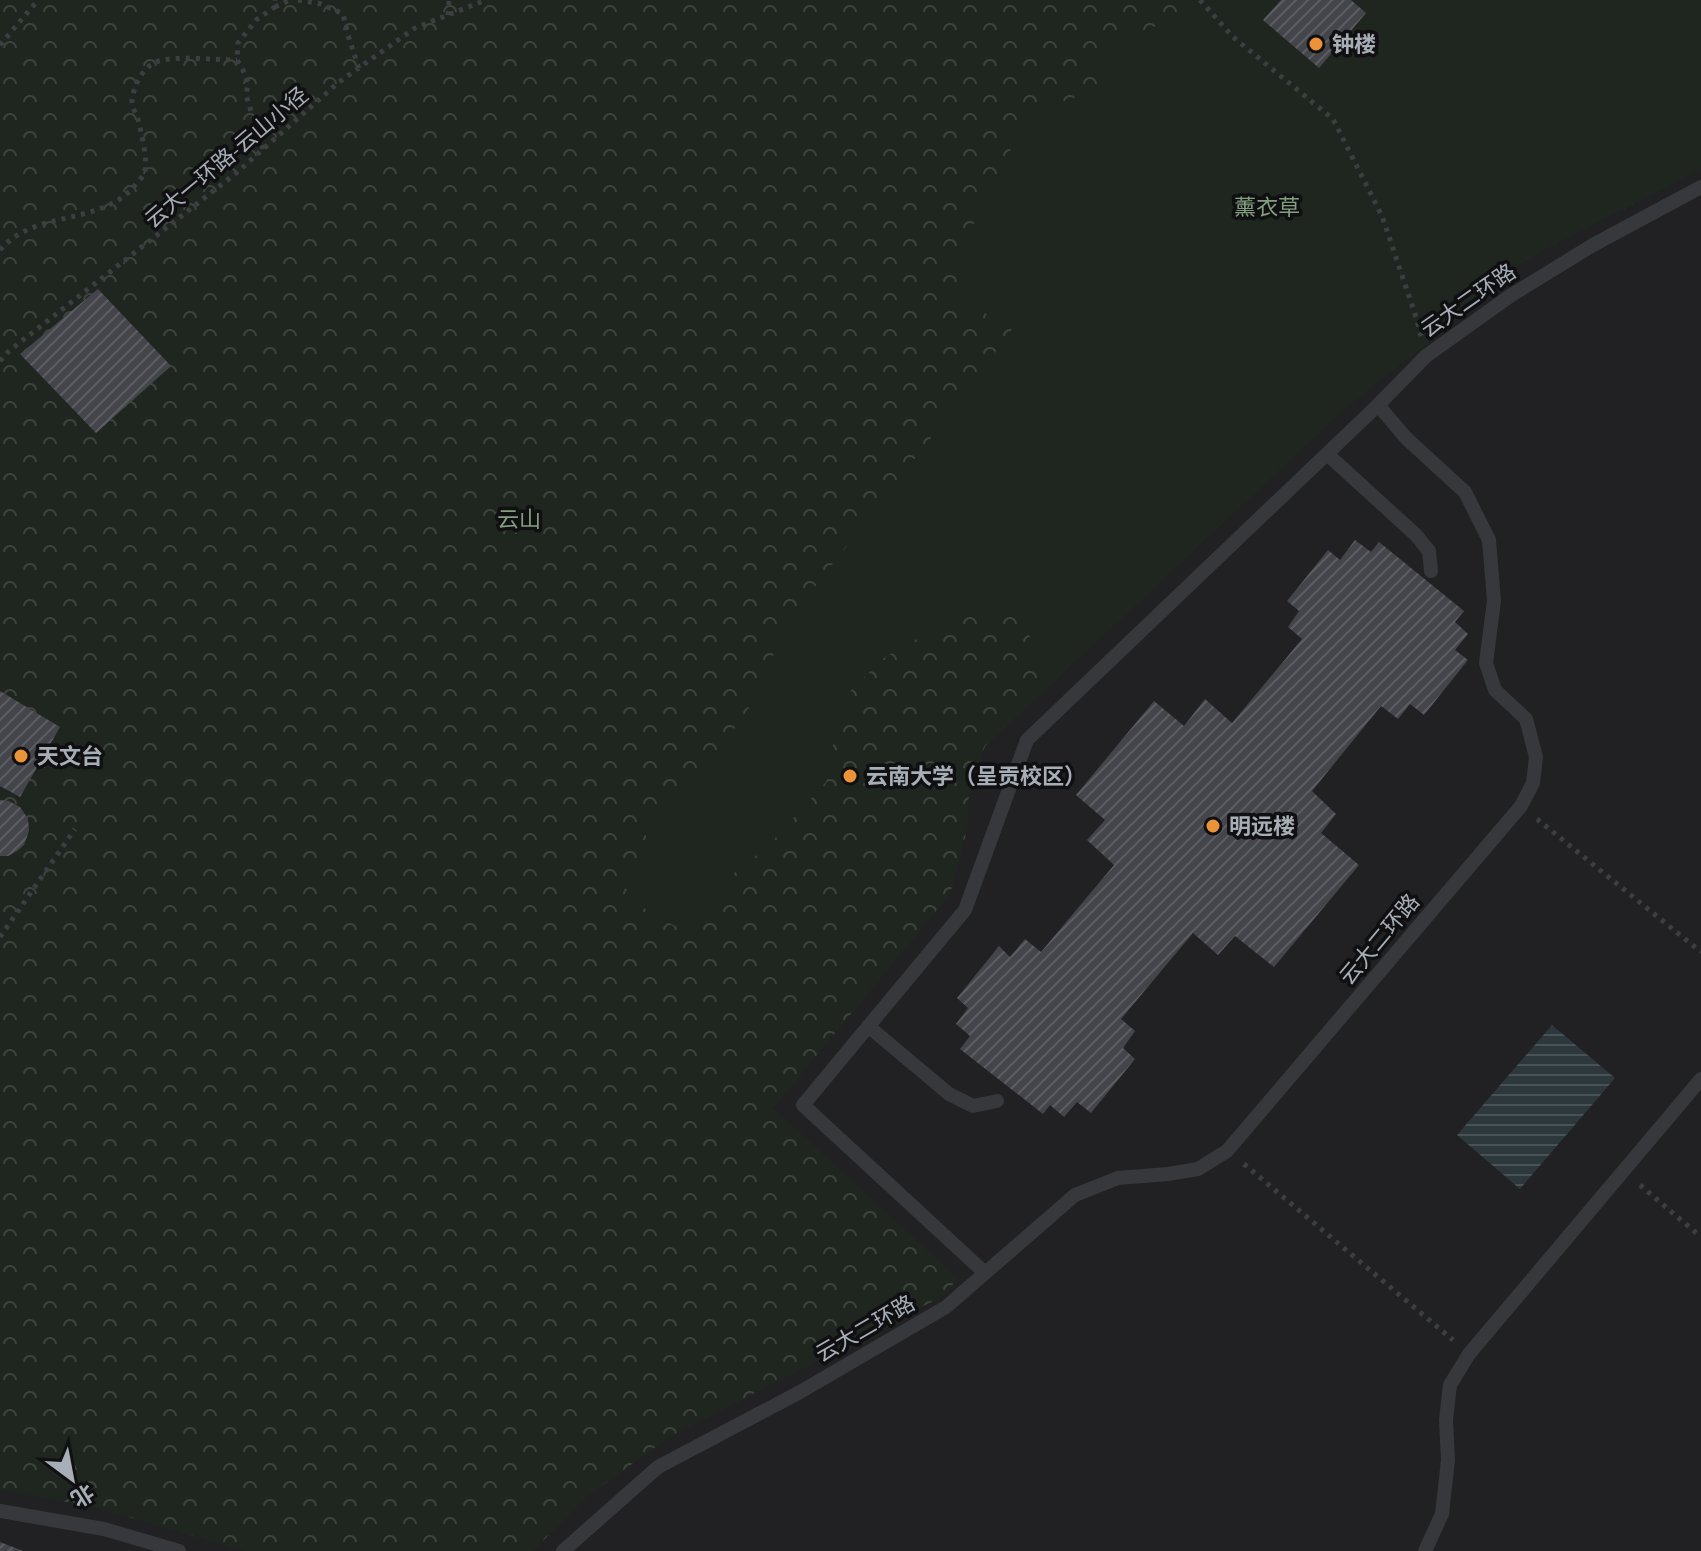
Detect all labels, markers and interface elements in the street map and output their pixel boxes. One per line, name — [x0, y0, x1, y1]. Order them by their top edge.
place label: 钟楼 — [1332, 29, 1376, 61]
marker: 钟楼 — [1307, 35, 1325, 53]
street label: 云大一环路-云山小径 — [138, 80, 315, 236]
park label: 薰衣草 — [1234, 192, 1300, 224]
street label: 云大二环路 — [1414, 256, 1523, 345]
park label: 云山 — [497, 504, 541, 536]
place label: 天文台 — [37, 741, 103, 773]
marker: 天文台 — [12, 747, 30, 765]
place label: 云南大学（呈贡校区） — [866, 761, 1086, 793]
marker: 云南大学（呈贡校区） — [841, 767, 859, 785]
place label: 明远楼 — [1229, 811, 1295, 843]
marker: 明远楼 — [1204, 817, 1222, 835]
street label: 云大二环路 — [1332, 887, 1427, 992]
street label: 云大二环路 — [810, 1288, 921, 1370]
north arrow — [32, 1439, 112, 1519]
text: 北 — [64, 1476, 100, 1515]

